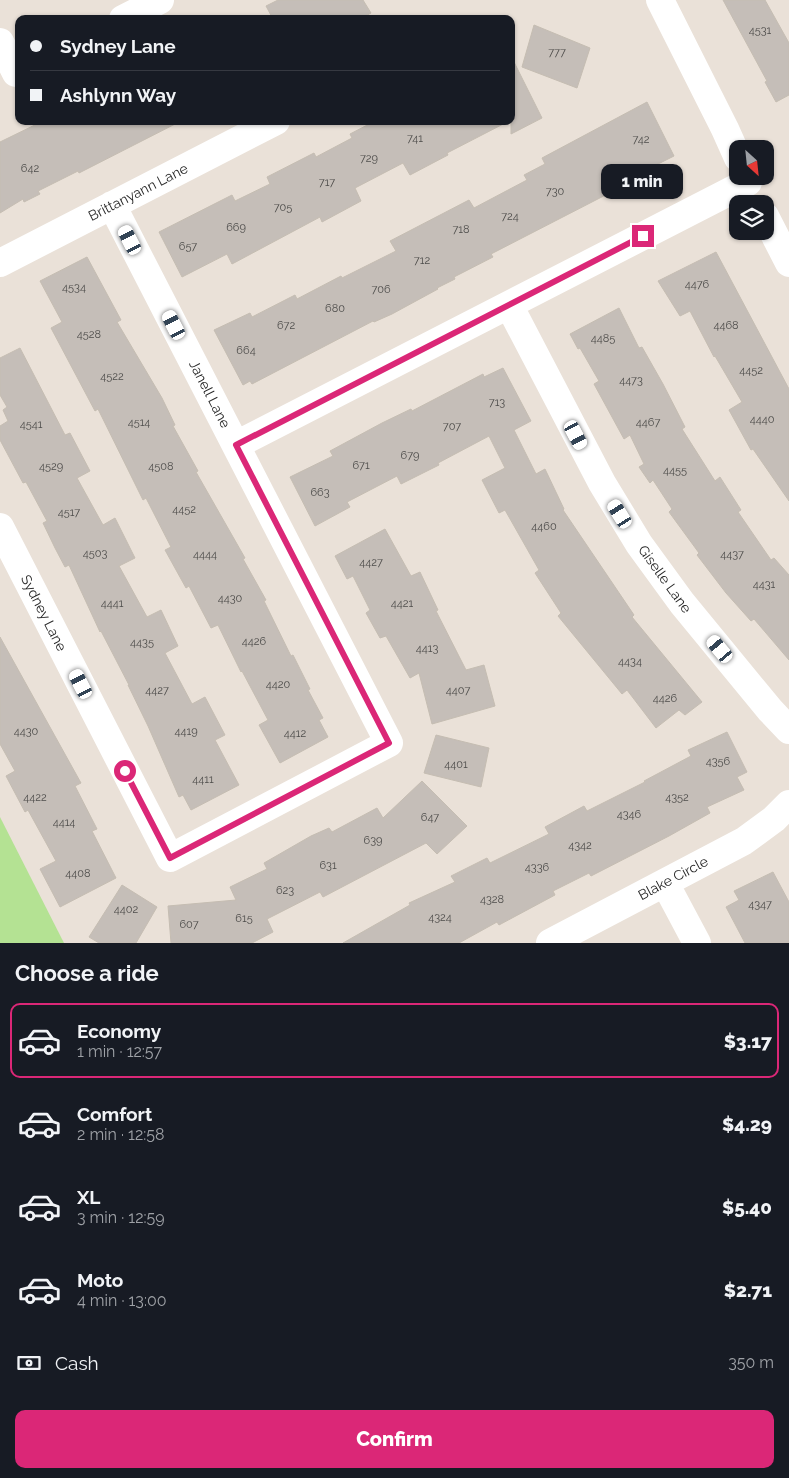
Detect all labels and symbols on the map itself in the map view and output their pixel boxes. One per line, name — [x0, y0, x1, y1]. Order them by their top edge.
house number: 4531 — [749, 24, 772, 37]
house number: 777 — [548, 46, 566, 59]
house number: 741 — [407, 132, 423, 145]
house number: 742 — [632, 133, 650, 146]
north arrow — [729, 140, 774, 185]
house number: 729 — [360, 152, 378, 165]
street label: Brittanyann Lane — [86, 160, 190, 224]
house number: 642 — [21, 162, 39, 175]
callout: 1 min — [602, 164, 684, 198]
house number: 717 — [319, 176, 335, 189]
house number: 730 — [546, 185, 565, 198]
house number: 705 — [274, 201, 292, 214]
house number: 724 — [501, 210, 519, 223]
house number: 669 — [226, 221, 246, 234]
car — [116, 223, 143, 257]
house number: 718 — [452, 223, 470, 236]
route end — [632, 225, 654, 247]
house number: 657 — [179, 240, 197, 253]
house number: 712 — [414, 254, 430, 267]
house number: 4476 — [685, 278, 710, 291]
house number: 4534 — [62, 281, 86, 294]
house number: 706 — [371, 283, 391, 296]
house number: 680 — [325, 302, 345, 315]
car — [160, 308, 187, 342]
house number: 672 — [277, 319, 295, 332]
house number: 4468 — [713, 319, 739, 332]
house number: 4528 — [77, 328, 101, 341]
house number: 4485 — [591, 332, 615, 345]
house number: 664 — [236, 344, 256, 357]
street label: Janell Lane — [186, 358, 234, 430]
house number: 4452 — [739, 364, 763, 377]
house number: 4522 — [100, 370, 124, 383]
house number: 4473 — [619, 374, 643, 387]
house number: 713 — [489, 396, 505, 409]
house number: 4440 — [750, 413, 775, 426]
house number: 4514 — [128, 416, 150, 429]
house number: 4467 — [636, 416, 660, 429]
house number: 4541 — [20, 418, 43, 431]
car — [562, 418, 589, 452]
house number: 707 — [443, 420, 461, 433]
house number: 679 — [401, 449, 419, 462]
house number: 671 — [352, 459, 370, 472]
house number: 4529 — [39, 460, 63, 473]
house number: 4508 — [148, 460, 174, 473]
house number: 4455 — [663, 464, 687, 477]
house number: 663 — [310, 486, 330, 499]
car — [605, 497, 634, 531]
house number: 4452 — [172, 503, 196, 516]
house number: 4517 — [58, 506, 80, 519]
house number: 4460 — [531, 520, 557, 533]
street label: Giselle Lane — [635, 542, 695, 616]
house number: 4503 — [83, 547, 107, 560]
house number: 4444 — [193, 548, 217, 561]
house number: 4437 — [720, 548, 744, 561]
house number: 4427 — [359, 556, 383, 569]
street label: Sydney Lane — [18, 572, 70, 654]
house number: 4431 — [753, 578, 776, 591]
house number: 4430 — [218, 592, 243, 605]
house number: 4441 — [101, 597, 124, 610]
house number: 4421 — [391, 597, 414, 610]
car — [704, 633, 735, 665]
house number: 4426 — [242, 635, 267, 648]
house number: 4435 — [130, 636, 154, 649]
house number: 4413 — [416, 642, 438, 655]
house number: 4434 — [618, 655, 642, 668]
car — [67, 667, 94, 701]
house number: 4420 — [266, 678, 291, 691]
house number: 4427 — [145, 684, 169, 697]
house number: 4407 — [446, 684, 470, 697]
house number: 4426 — [653, 692, 678, 705]
house number: 4430 — [14, 725, 39, 738]
house number: 4419 — [174, 725, 198, 738]
house number: 4412 — [284, 727, 306, 740]
house number: 4356 — [706, 755, 731, 768]
house number: 4401 — [444, 758, 468, 771]
route start — [114, 760, 136, 782]
house number: 4411 — [192, 773, 214, 786]
house number: 4422 — [23, 791, 47, 804]
house number: 4352 — [665, 791, 689, 804]
house number: 4346 — [617, 808, 642, 821]
house number: 647 — [421, 811, 439, 824]
house number: 4414 — [53, 816, 75, 829]
house number: 639 — [364, 834, 382, 847]
house number: 4342 — [568, 839, 592, 852]
street label: Blake Circle — [635, 853, 711, 903]
house number: 631 — [319, 859, 337, 872]
house number: 4336 — [525, 861, 550, 874]
house number: 4408 — [65, 867, 91, 880]
house number: 623 — [276, 884, 294, 897]
house number: 4328 — [480, 893, 504, 906]
house number: 4347 — [748, 898, 772, 911]
house number: 4402 — [114, 903, 139, 916]
house number: 4324 — [428, 911, 452, 924]
house number: 615 — [235, 912, 253, 925]
house number: 607 — [179, 918, 199, 931]

